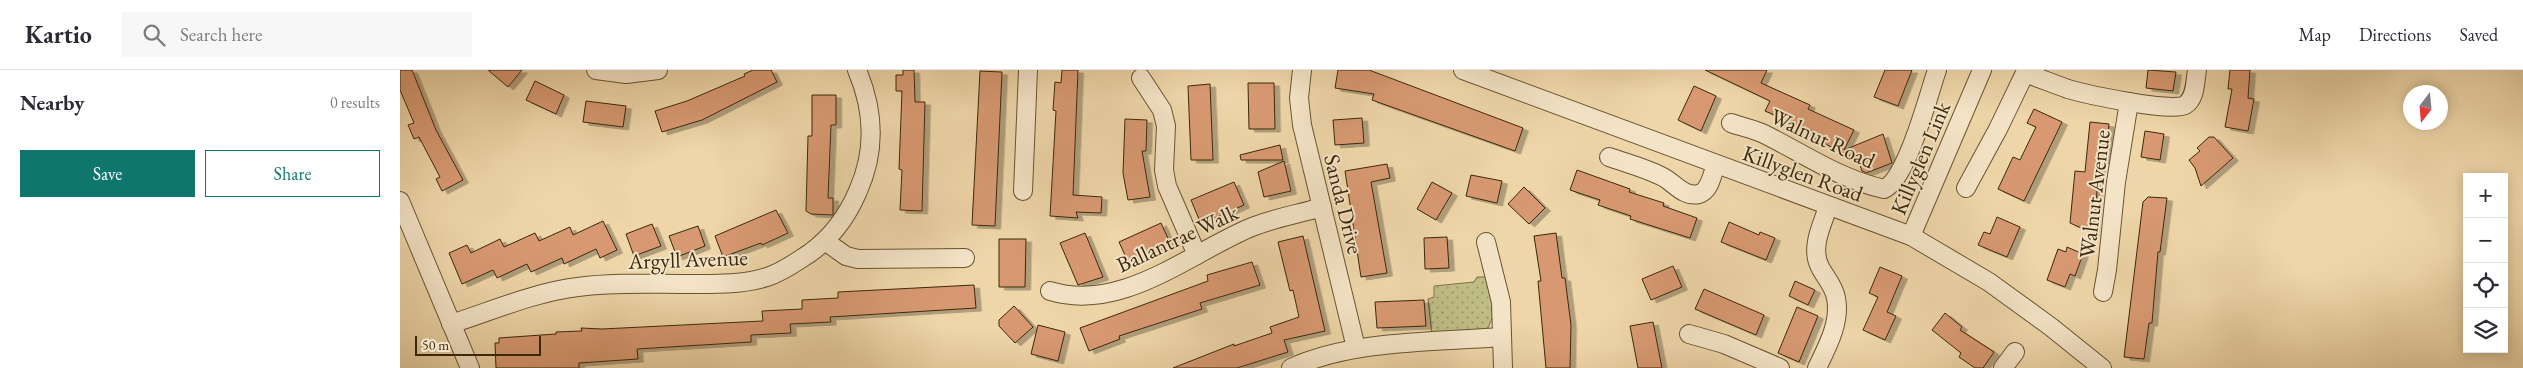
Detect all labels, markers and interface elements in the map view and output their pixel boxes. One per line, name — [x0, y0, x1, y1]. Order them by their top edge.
search box — [122, 12, 472, 57]
text: Kartio — [25, 19, 92, 50]
icon: search — [140, 21, 168, 49]
text: Search here — [180, 22, 262, 47]
text: Map — [2299, 23, 2331, 46]
text: Directions — [2359, 23, 2431, 46]
text: Saved — [2459, 23, 2498, 46]
north arrow — [2403, 85, 2448, 130]
text: Nearby — [20, 89, 84, 116]
text: 0 results — [330, 92, 380, 113]
street label: Killyglen Link — [1884, 97, 1958, 219]
street label: Walnut Road — [1766, 102, 1881, 176]
street label: Walnut Avenue — [2072, 128, 2117, 260]
street label: Killyglen Road — [1739, 138, 1868, 209]
button: Save — [20, 150, 195, 197]
button: Share — [205, 150, 380, 197]
street label: Sanda Drive — [1317, 151, 1370, 257]
map controls — [2463, 173, 2508, 353]
button: + — [2463, 173, 2508, 218]
street label: Ballantrae Walk — [1112, 197, 1243, 279]
button: − — [2463, 218, 2508, 263]
street label: Argyll Avenue — [627, 243, 749, 276]
button: locate — [2463, 263, 2508, 308]
button: layers — [2463, 308, 2508, 353]
scale bar — [415, 333, 541, 356]
text: 50 m — [422, 336, 449, 354]

